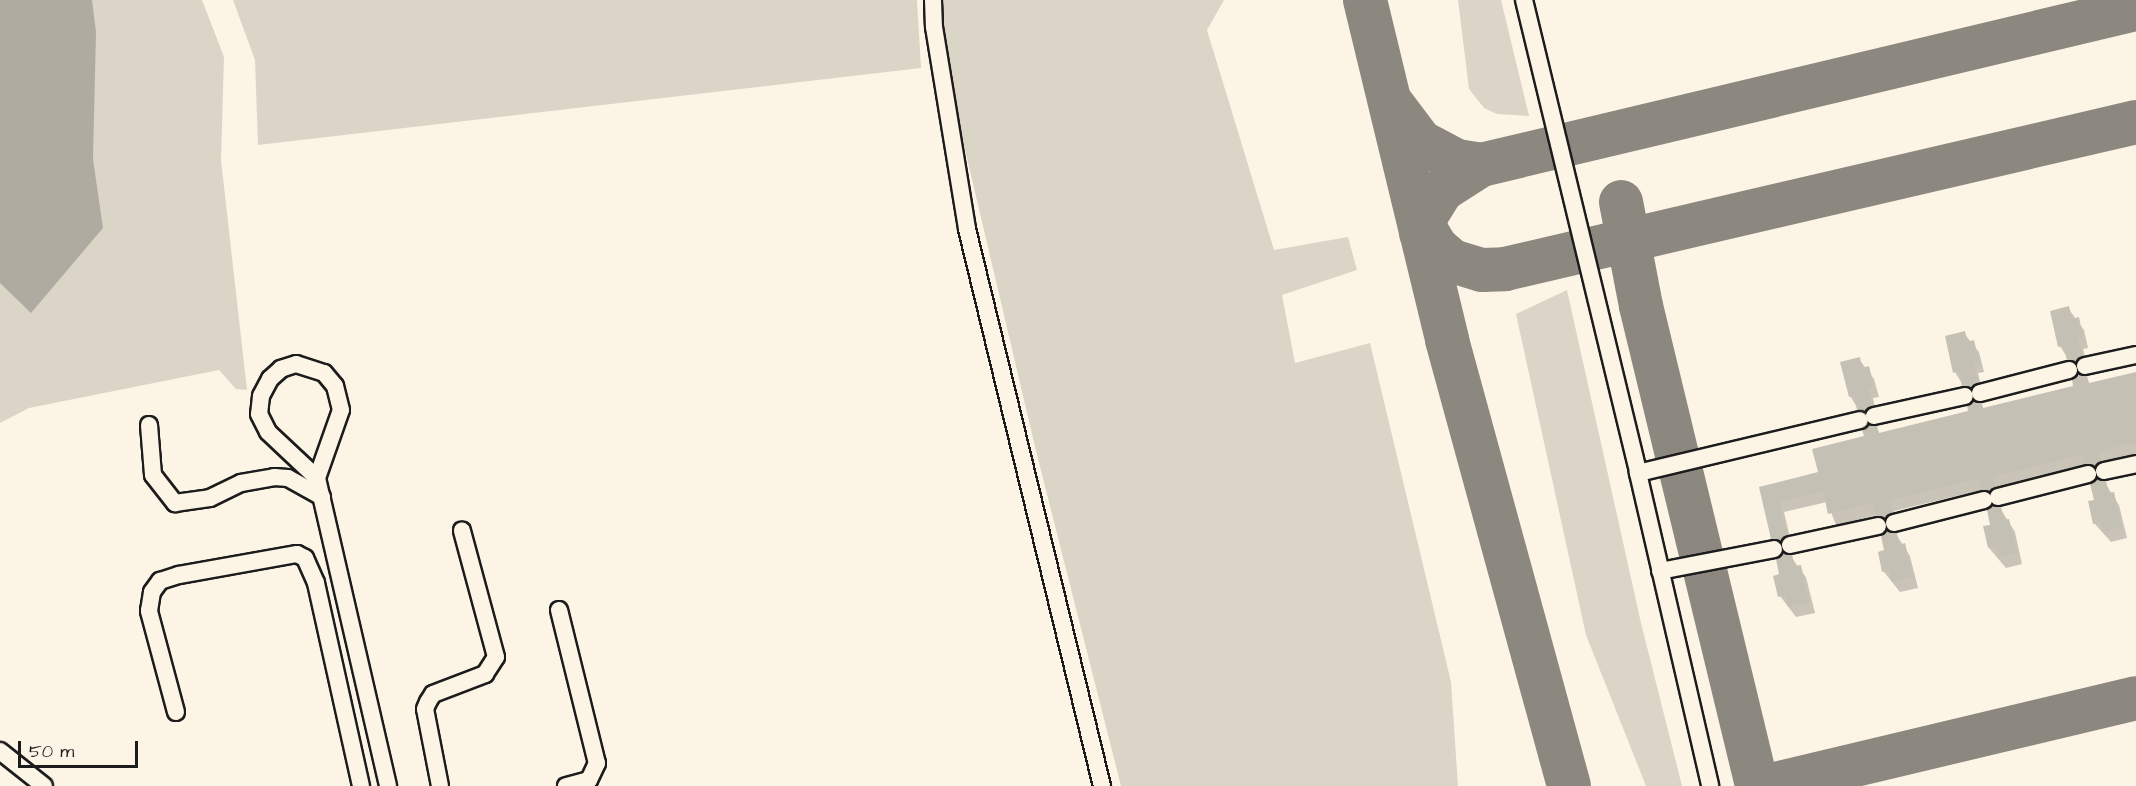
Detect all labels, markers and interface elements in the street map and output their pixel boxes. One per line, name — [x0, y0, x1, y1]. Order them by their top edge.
scale bar — [21, 729, 141, 767]
text: 50 m — [29, 739, 74, 764]

